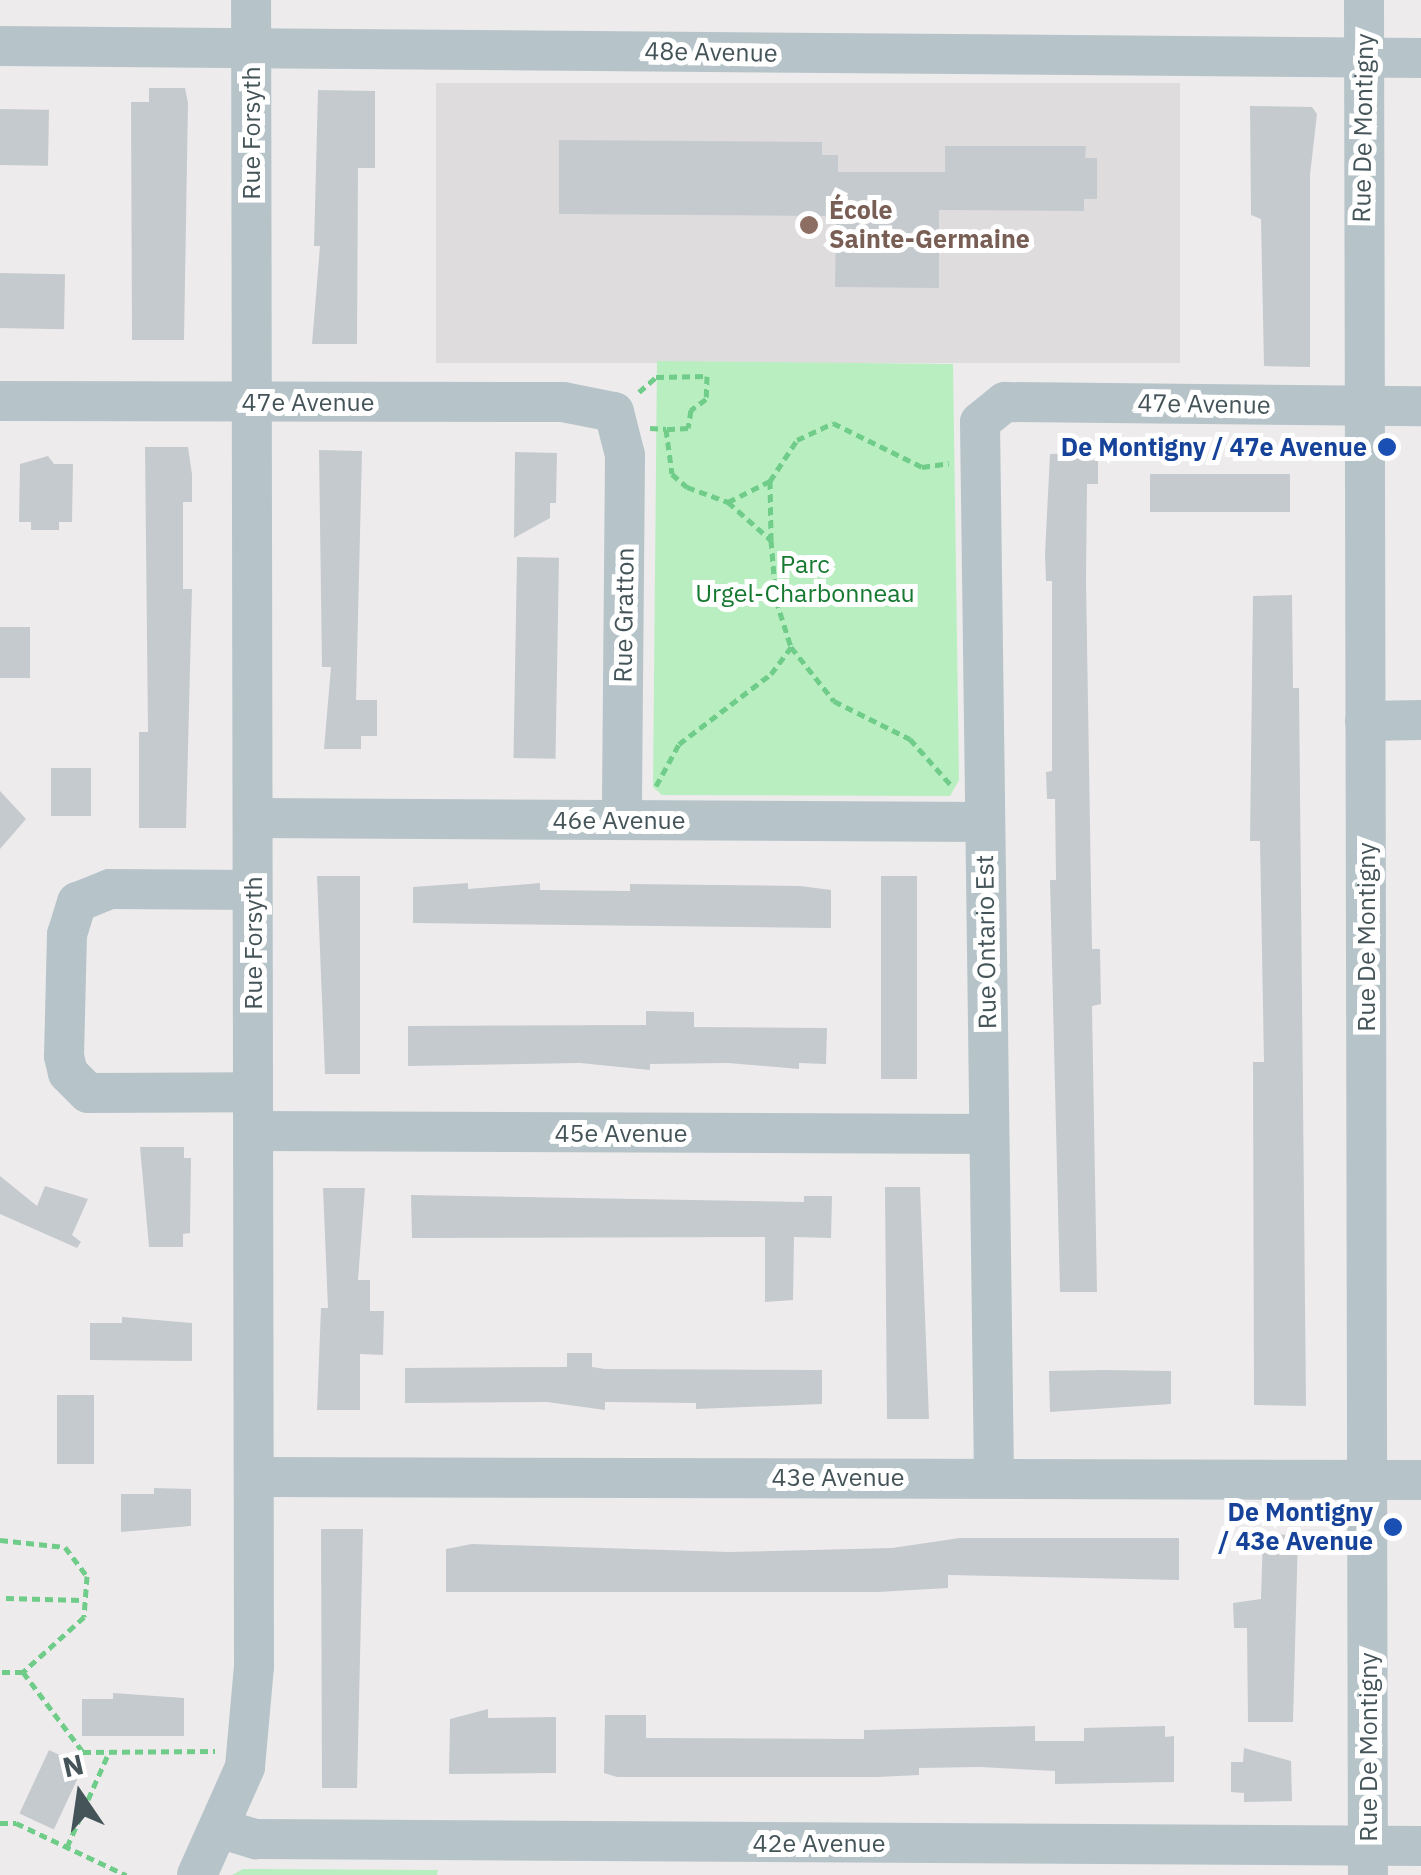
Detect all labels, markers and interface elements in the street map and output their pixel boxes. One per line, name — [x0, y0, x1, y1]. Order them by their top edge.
street label: Rue De Montigny — [1346, 33, 1380, 223]
street label: 48e Avenue — [644, 36, 778, 68]
street label: Rue Forsyth — [236, 66, 266, 200]
place label: École Sainte-Germaine — [829, 196, 1030, 255]
marker: École Sainte-Germaine — [798, 214, 820, 236]
street label: 47e Avenue — [241, 387, 375, 417]
street label: 47e Avenue — [1137, 388, 1271, 420]
place label: De Montigny / 47e Avenue — [1061, 432, 1367, 462]
marker: De Montigny / 47e Avenue — [1376, 436, 1398, 458]
street label: Rue Gratton — [608, 547, 640, 683]
park label: Parc Urgel-Charbonneau — [695, 550, 915, 609]
street label: 46e Avenue — [552, 805, 686, 835]
street label: Rue De Montigny — [1351, 842, 1381, 1032]
street label: Rue Ontario Est — [969, 854, 1003, 1030]
street label: Rue Forsyth — [238, 876, 268, 1010]
street label: 45e Avenue — [554, 1118, 688, 1148]
street label: 43e Avenue — [771, 1462, 905, 1492]
place label: De Montigny / 43e Avenue — [1218, 1498, 1373, 1557]
marker: De Montigny / 43e Avenue — [1382, 1516, 1404, 1538]
street label: Rue De Montigny — [1353, 1652, 1383, 1842]
north arrow — [30, 1745, 130, 1845]
text: N — [59, 1745, 87, 1786]
street label: 42e Avenue — [752, 1828, 886, 1858]

